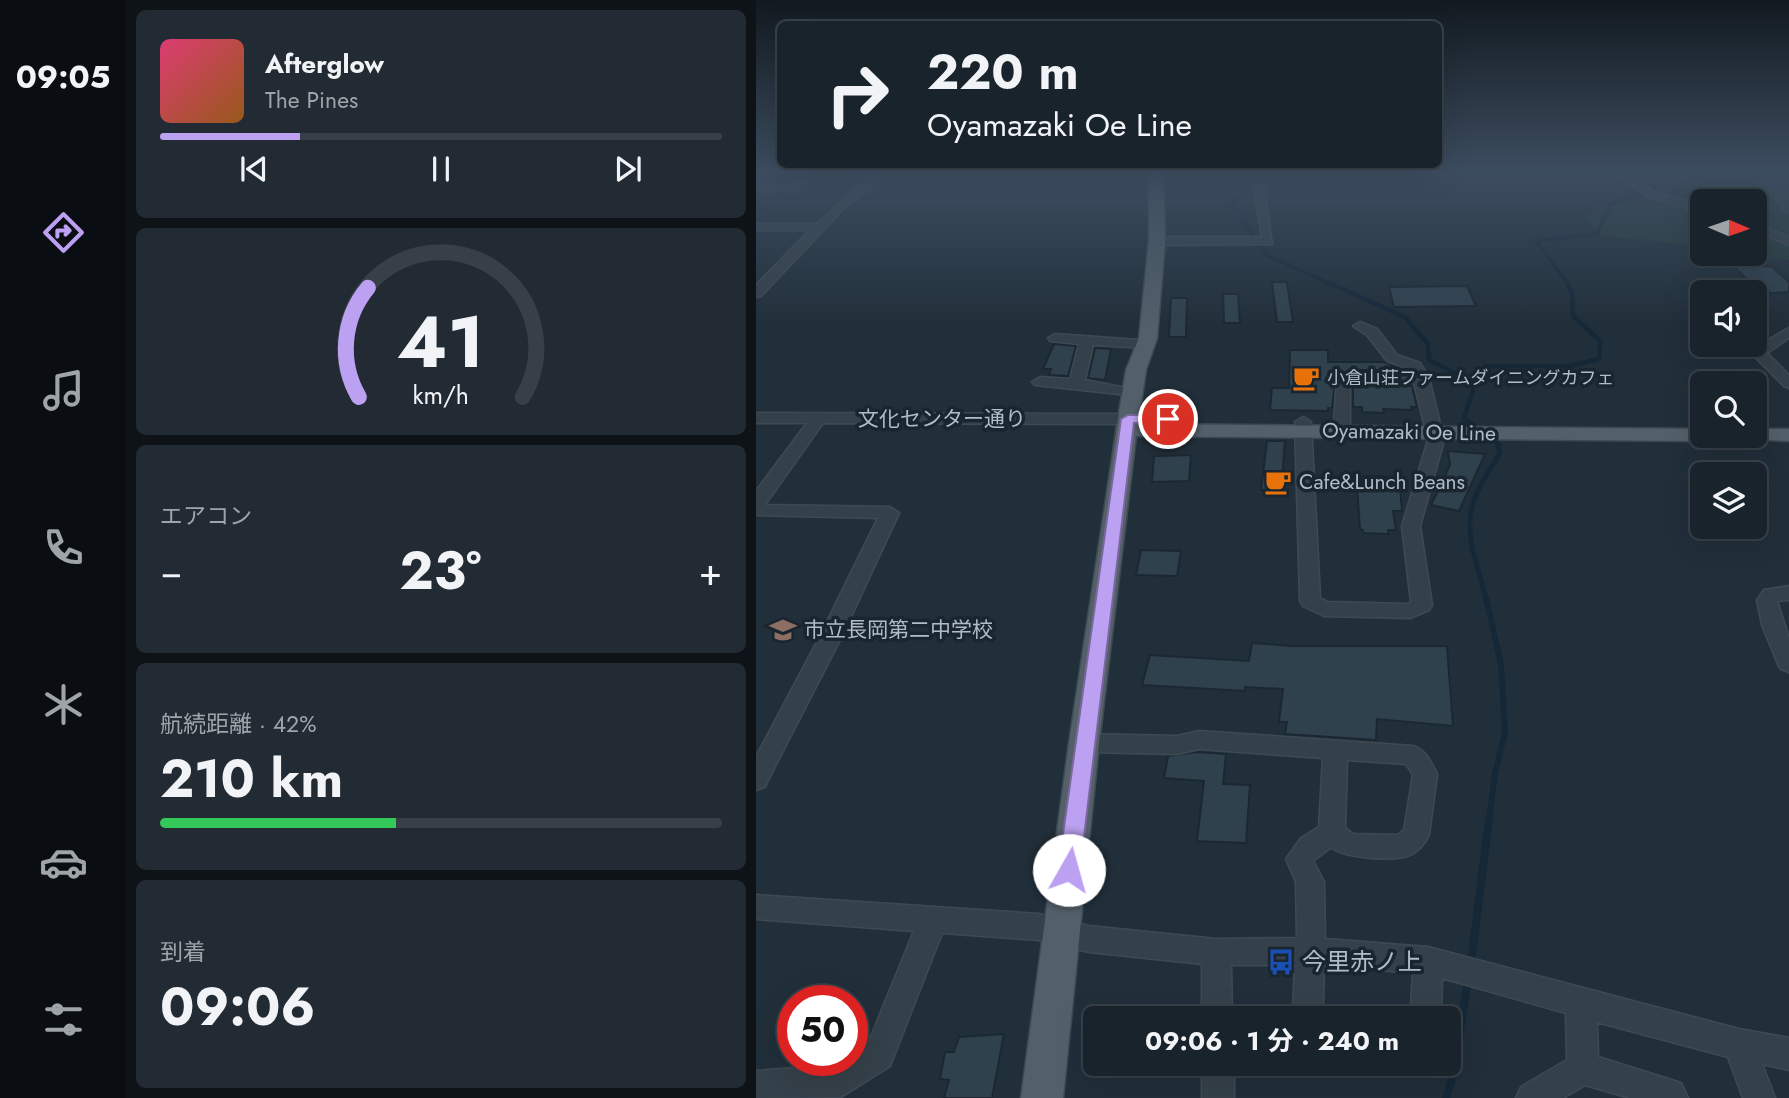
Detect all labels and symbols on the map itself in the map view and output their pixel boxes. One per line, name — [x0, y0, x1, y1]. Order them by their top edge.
north arrow — [1690, 189, 1768, 266]
cafe icon: 小倉山荘ファームダイニングカフェ — [1291, 363, 1321, 393]
place label: 小倉山荘ファームダイニングカフェ — [1327, 365, 1614, 391]
pin — [1138, 389, 1198, 449]
street label: 文化センター通り — [858, 404, 1026, 434]
street label: Oyamazaki Oe Line — [1322, 415, 1496, 449]
cafe icon: Cafe&Lunch Beans — [1263, 467, 1293, 497]
place label: Cafe&Lunch Beans — [1299, 467, 1465, 497]
school or university icon: 市立長岡第二中学校 — [768, 615, 798, 645]
place label: 市立長岡第二中学校 — [804, 615, 993, 645]
position arrow — [1032, 833, 1106, 907]
place label: 今里赤ノ上 — [1302, 944, 1422, 979]
bus stop icon: 今里赤ノ上 — [1266, 947, 1296, 977]
speed limit sign: 50 — [777, 985, 868, 1076]

